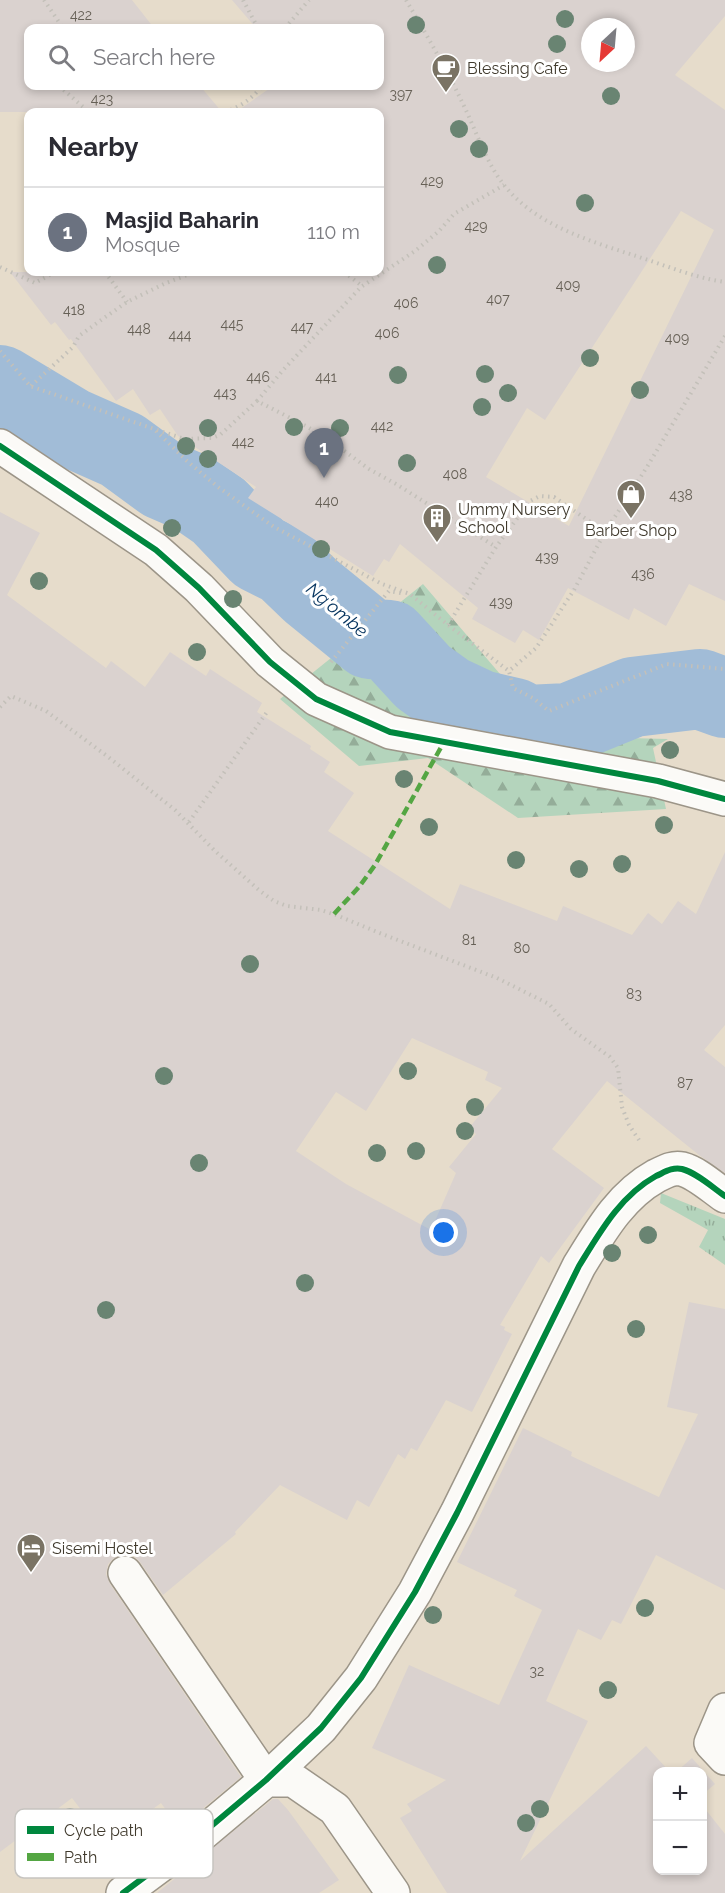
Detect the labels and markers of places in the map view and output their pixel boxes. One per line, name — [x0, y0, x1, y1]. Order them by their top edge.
cafe icon: Blessing Cafe — [430, 52, 462, 94]
place label: Blessing Cafe — [467, 59, 568, 78]
pin: 1 — [304, 428, 344, 478]
shop icon: Barber Shop — [615, 478, 647, 520]
place label: Ummy Nursery School — [458, 500, 571, 537]
building icon: Ummy Nursery School — [421, 502, 453, 544]
place label: Barber Shop — [585, 521, 677, 540]
hotel icon: Sisemi Hostel — [15, 1532, 47, 1574]
place label: Sisemi Hostel — [52, 1539, 153, 1558]

